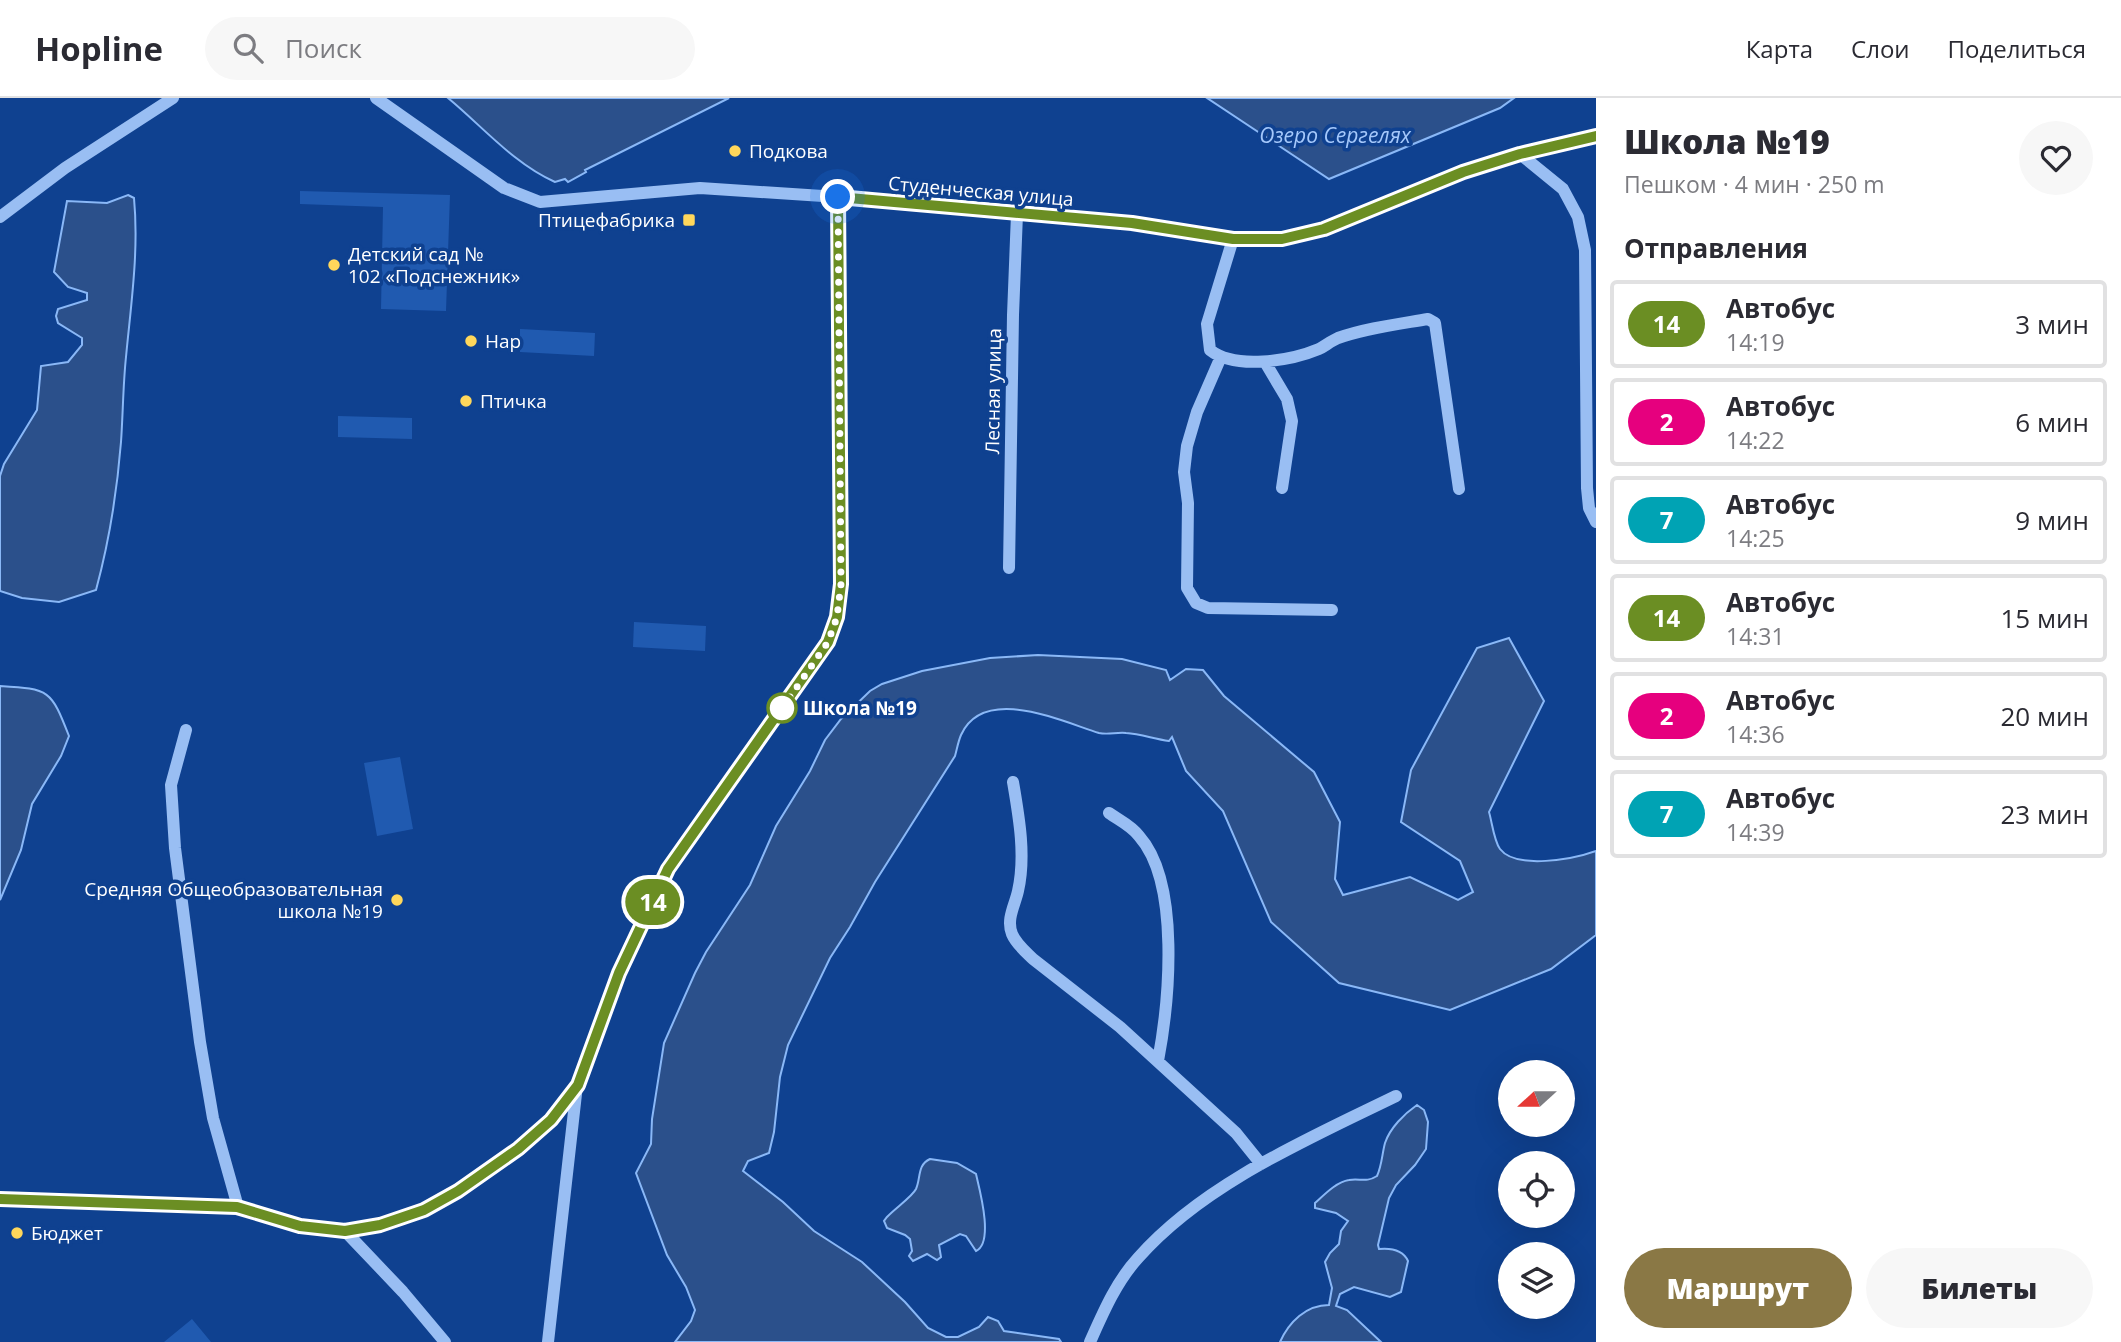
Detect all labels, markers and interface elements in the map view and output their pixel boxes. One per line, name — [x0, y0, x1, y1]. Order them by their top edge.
search box — [205, 17, 695, 80]
text: Hopline — [35, 26, 163, 71]
icon: search — [229, 29, 267, 67]
text: Поиск — [285, 30, 362, 66]
text: Карта — [1746, 32, 1813, 65]
text: Слои — [1851, 32, 1910, 65]
text: Поделиться — [1948, 32, 2086, 65]
text: Школа №19 — [1624, 119, 1830, 164]
water label: Озеро Сергелях — [1259, 121, 1412, 149]
button: heart — [2019, 121, 2093, 195]
place label: Подкова — [749, 138, 828, 164]
marker: Подкова — [727, 143, 743, 159]
text: Пешком · 4 мин · 250 m — [1624, 168, 1885, 200]
street label: Студенческая улица — [887, 170, 1075, 212]
your location — [820, 179, 855, 214]
place label: Птицефабрика — [538, 207, 675, 233]
marker: Птицефабрика — [681, 212, 697, 228]
text: Отправления — [1624, 230, 1808, 266]
place label: Детский сад № 102 «Подснежник» — [348, 241, 520, 289]
marker: Детский сад № 102 «Подснежник» — [326, 257, 342, 273]
text: Автобус — [1726, 290, 1835, 326]
text: 3 мин — [2015, 306, 2089, 342]
text: 14 — [1653, 307, 1680, 340]
text: 14:19 — [1726, 326, 1785, 358]
place label: Нар — [485, 328, 521, 354]
street label: Лесная улица — [979, 328, 1007, 454]
marker: Нар — [463, 333, 479, 349]
place label: Птичка — [480, 388, 547, 414]
text: Автобус — [1726, 388, 1835, 424]
marker: Птичка — [458, 393, 474, 409]
text: 6 мин — [2015, 404, 2089, 440]
text: 2 — [1660, 405, 1673, 438]
text: 14:22 — [1726, 424, 1785, 456]
text: Автобус — [1726, 486, 1835, 522]
text: 9 мин — [2015, 502, 2089, 538]
text: 7 — [1660, 503, 1673, 536]
text: 14:25 — [1726, 522, 1785, 554]
text: Автобус — [1726, 584, 1835, 620]
text: 15 мин — [2000, 600, 2089, 636]
text: 14 — [1653, 601, 1680, 634]
text: 14:31 — [1726, 620, 1785, 652]
text: Автобус — [1726, 682, 1835, 718]
marker: Школа №19 — [767, 693, 797, 723]
place label: Школа №19 — [803, 695, 917, 721]
text: 20 мин — [2000, 698, 2089, 734]
text: 2 — [1660, 699, 1673, 732]
text: 14:36 — [1726, 718, 1785, 750]
text: Автобус — [1726, 780, 1835, 816]
text: 23 мин — [2000, 796, 2089, 832]
text: 7 — [1660, 797, 1673, 830]
text: 14:39 — [1726, 816, 1785, 848]
place label: Средняя Общеобразовательная школа №19 — [84, 876, 383, 924]
line badge: 14 — [622, 879, 684, 925]
text: 14 — [639, 885, 667, 918]
marker: Средняя Общеобразовательная школа №19 — [389, 892, 405, 908]
north arrow — [1498, 1060, 1575, 1138]
map controls — [1498, 1060, 1575, 1319]
button: locate — [1498, 1151, 1575, 1228]
place label: Бюджет — [31, 1220, 103, 1246]
marker: Бюджет — [9, 1225, 25, 1241]
button: layers — [1498, 1242, 1575, 1319]
button: Маршрут — [1624, 1248, 1852, 1328]
button: Билеты — [1866, 1248, 2093, 1328]

